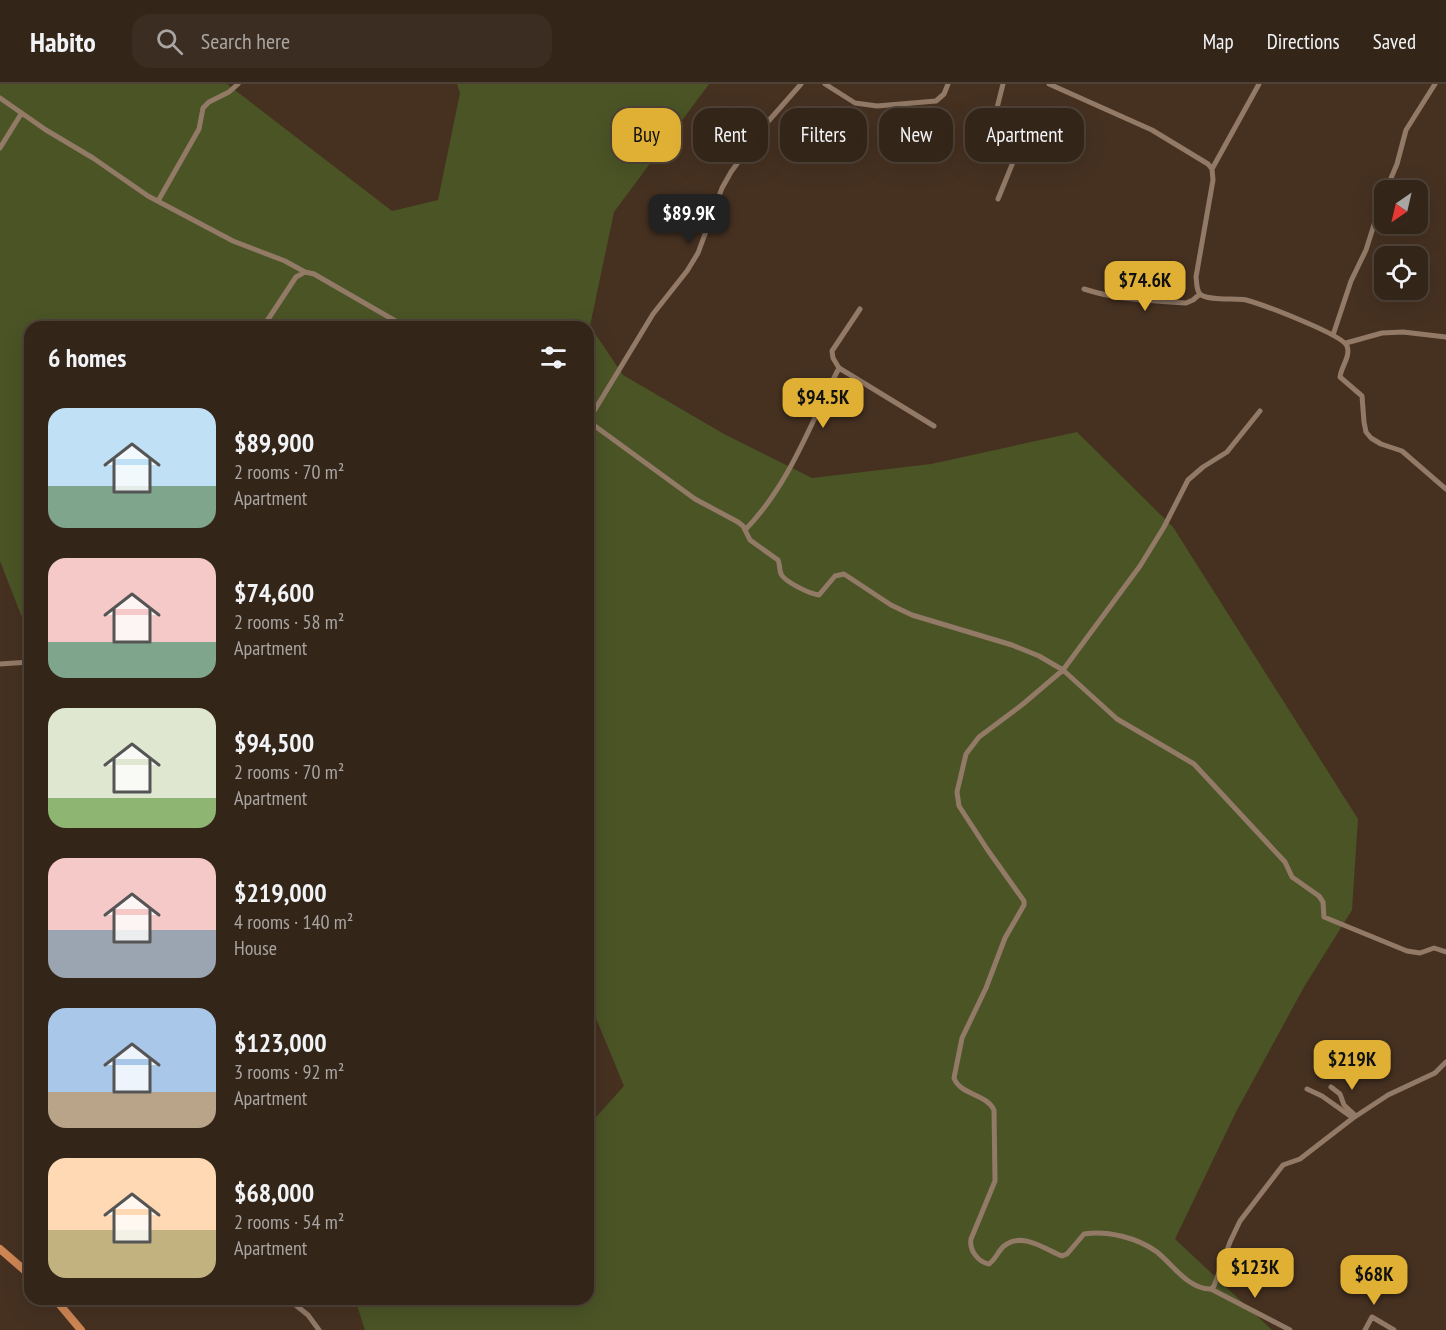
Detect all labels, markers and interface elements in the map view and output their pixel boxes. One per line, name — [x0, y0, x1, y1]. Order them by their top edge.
search box — [132, 14, 552, 68]
text: Habito — [30, 23, 96, 60]
icon: search — [153, 25, 186, 58]
text: Search here — [201, 27, 290, 55]
text: Map — [1203, 28, 1234, 55]
text: Directions — [1267, 28, 1340, 55]
text: Saved — [1373, 28, 1416, 55]
chip: Buy — [612, 108, 681, 162]
chip: Rent — [693, 108, 768, 162]
chip: Filters — [780, 108, 867, 162]
chip: New — [879, 108, 953, 162]
chip: Apartment — [965, 108, 1084, 162]
north arrow — [1374, 180, 1428, 234]
map controls — [1374, 180, 1428, 300]
pin: $89.9K — [640, 194, 738, 245]
text: $89.9K — [663, 200, 715, 226]
button: locate — [1374, 246, 1428, 300]
pin: $74.6K — [1096, 261, 1194, 312]
text: $74.6K — [1119, 267, 1171, 293]
text: 6 homes — [48, 341, 126, 374]
icon: filters — [537, 341, 570, 374]
pin: $94.5K — [774, 378, 872, 429]
text: $94.5K — [797, 384, 849, 410]
text: $89,900 — [234, 426, 314, 459]
icon: home — [96, 432, 168, 504]
text: 2 rooms · 70 m² — [234, 459, 344, 485]
text: Apartment — [234, 485, 307, 511]
text: $74,600 — [234, 576, 314, 609]
icon: home — [96, 582, 168, 654]
text: 2 rooms · 58 m² — [234, 609, 344, 635]
text: Apartment — [234, 635, 307, 661]
text: $94,500 — [234, 726, 314, 759]
icon: home — [96, 732, 168, 804]
text: 2 rooms · 70 m² — [234, 759, 344, 785]
text: Apartment — [234, 785, 307, 811]
text: $219,000 — [234, 876, 327, 909]
icon: home — [96, 882, 168, 954]
text: 4 rooms · 140 m² — [234, 909, 353, 935]
text: House — [234, 935, 277, 961]
text: $123,000 — [234, 1026, 327, 1059]
icon: home — [96, 1032, 168, 1104]
pin: $219K — [1310, 1040, 1394, 1091]
text: $219K — [1328, 1046, 1376, 1072]
text: 3 rooms · 92 m² — [234, 1059, 344, 1085]
text: Apartment — [234, 1085, 307, 1111]
text: $68,000 — [234, 1176, 314, 1209]
icon: home — [96, 1182, 168, 1254]
text: 2 rooms · 54 m² — [234, 1209, 344, 1235]
text: Apartment — [234, 1235, 307, 1261]
pin: $123K — [1213, 1248, 1297, 1299]
text: $123K — [1231, 1254, 1279, 1280]
pin: $68K — [1338, 1255, 1410, 1306]
text: $68K — [1354, 1261, 1394, 1287]

